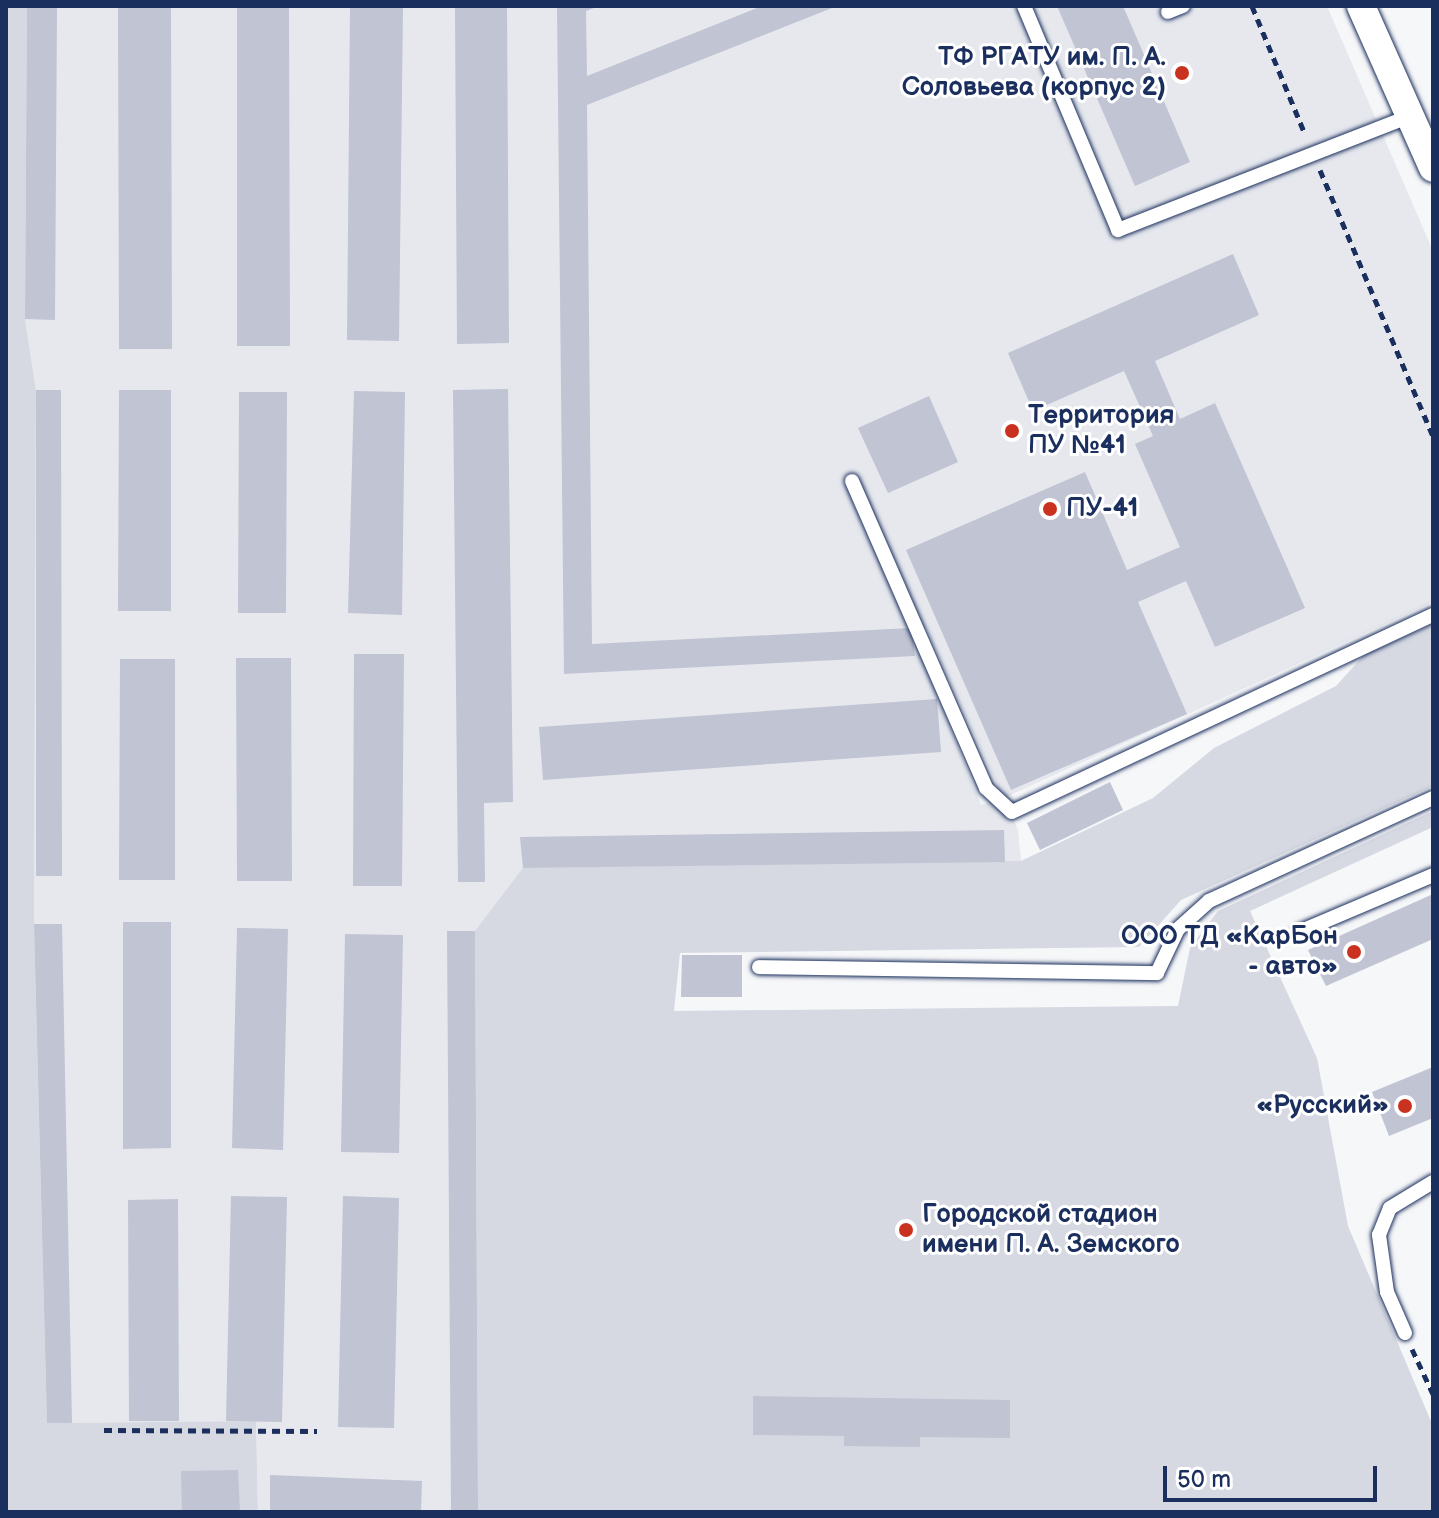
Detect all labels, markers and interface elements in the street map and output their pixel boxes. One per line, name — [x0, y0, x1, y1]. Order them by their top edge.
place label: ТФ РГАТУ им. П. А. Соловьева (корпус 2) — [902, 42, 1166, 104]
marker: ТФ РГАТУ им. П. А. Соловьева (корпус 2) — [1173, 64, 1191, 82]
place label: Территория ПУ №41 — [1028, 400, 1175, 462]
marker: Территория ПУ №41 — [1003, 422, 1021, 440]
place label: ПУ-41 — [1066, 493, 1138, 525]
marker: ПУ-41 — [1041, 500, 1059, 518]
place label: ООО ТД «КарБон - авто» — [1121, 921, 1338, 982]
marker: ООО ТД «КарБон - авто» — [1345, 943, 1363, 961]
place label: «Русский» — [1256, 1090, 1389, 1122]
marker: «Русский» — [1396, 1097, 1414, 1115]
place label: Городской стадион имени П. А. Земского — [922, 1199, 1180, 1260]
marker: Городской стадион имени П. А. Земского — [897, 1221, 915, 1239]
scale bar — [1167, 1450, 1381, 1500]
text: 50 m — [1177, 1465, 1231, 1494]

